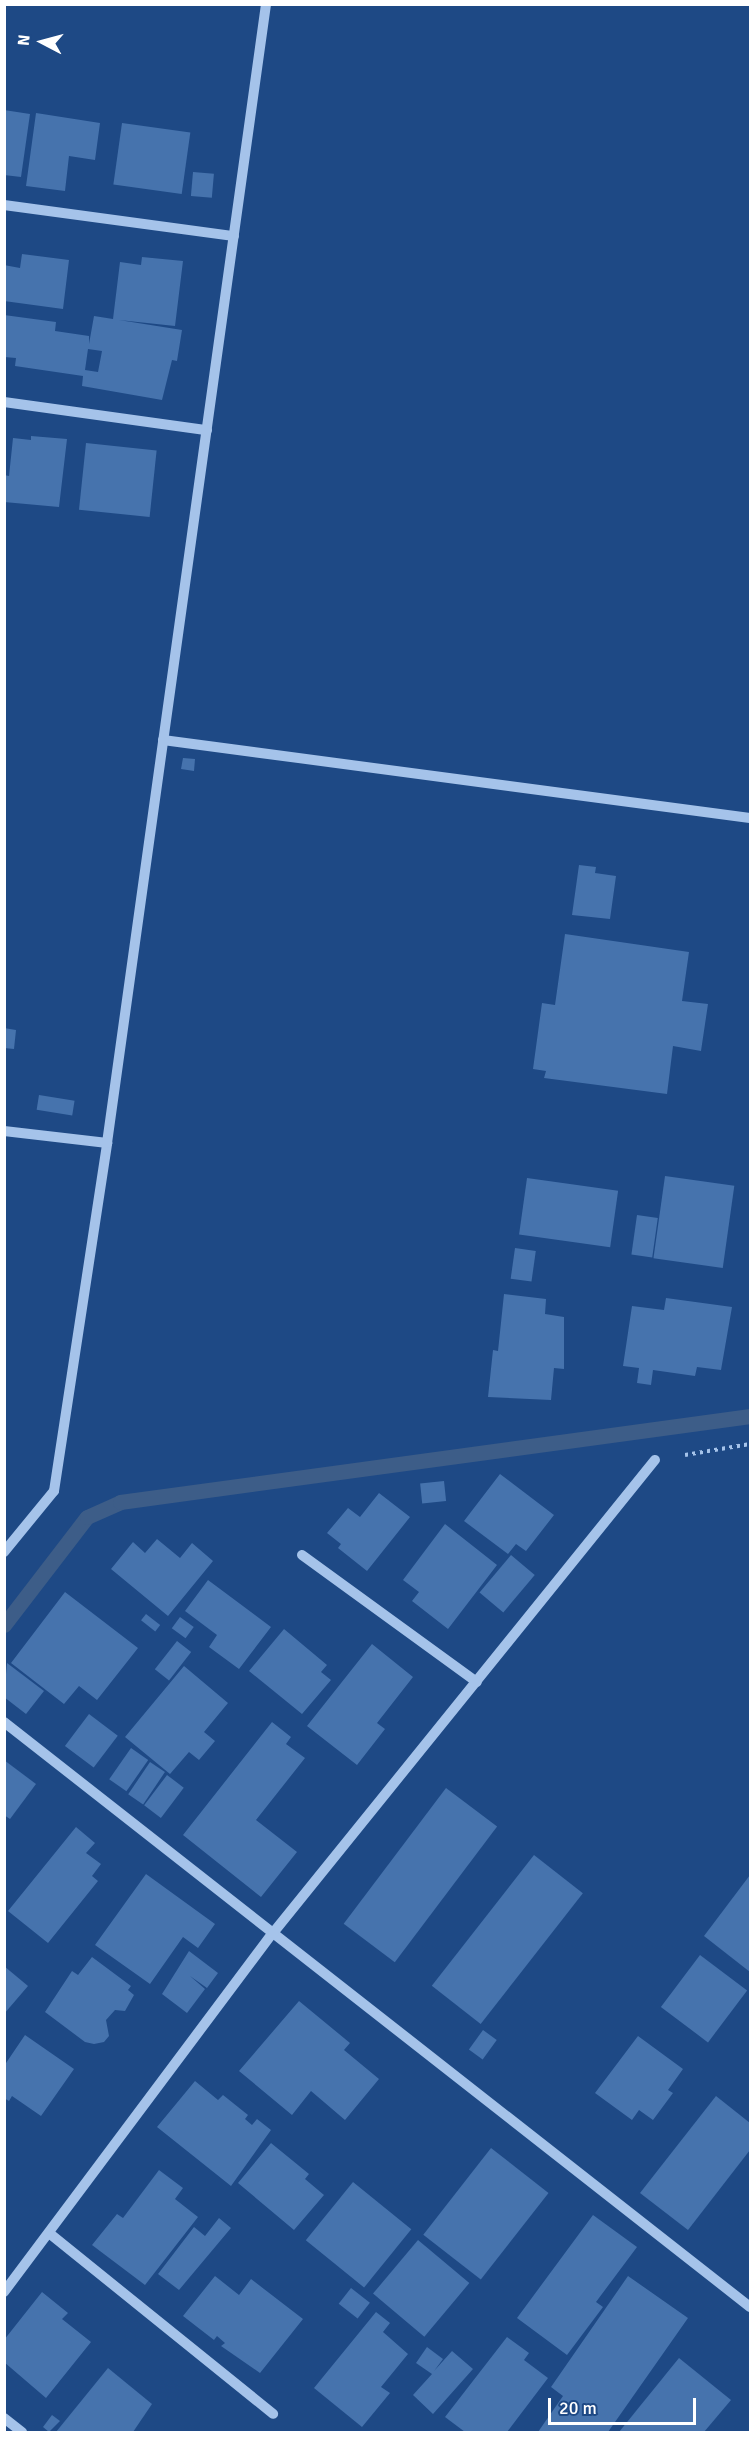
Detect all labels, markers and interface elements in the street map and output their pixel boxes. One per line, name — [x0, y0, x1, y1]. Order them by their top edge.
north arrow — [12, 12, 72, 72]
text: N — [14, 34, 35, 47]
scale bar — [551, 2386, 700, 2424]
text: 20 m — [559, 2397, 597, 2419]

